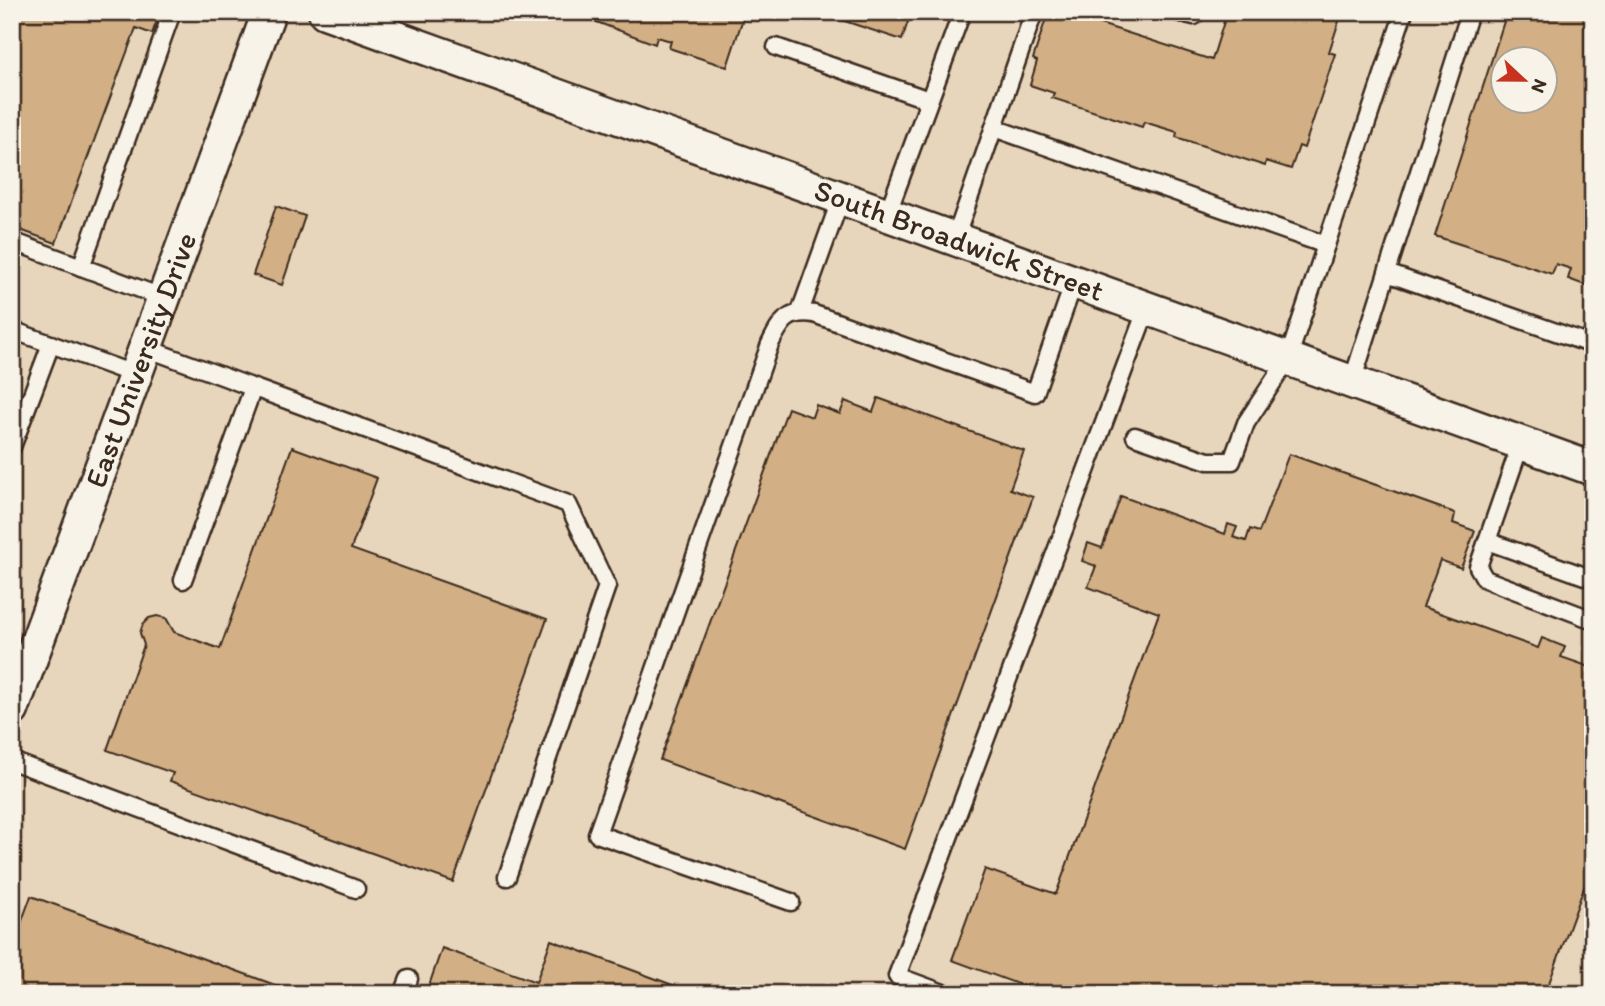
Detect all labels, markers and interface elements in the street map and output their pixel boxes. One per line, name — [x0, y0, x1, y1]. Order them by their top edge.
north arrow — [1490, 46, 1560, 116]
text: N — [1526, 76, 1552, 96]
street label: South Broadwick Street — [810, 171, 1109, 309]
street label: East University Drive — [77, 227, 204, 492]

